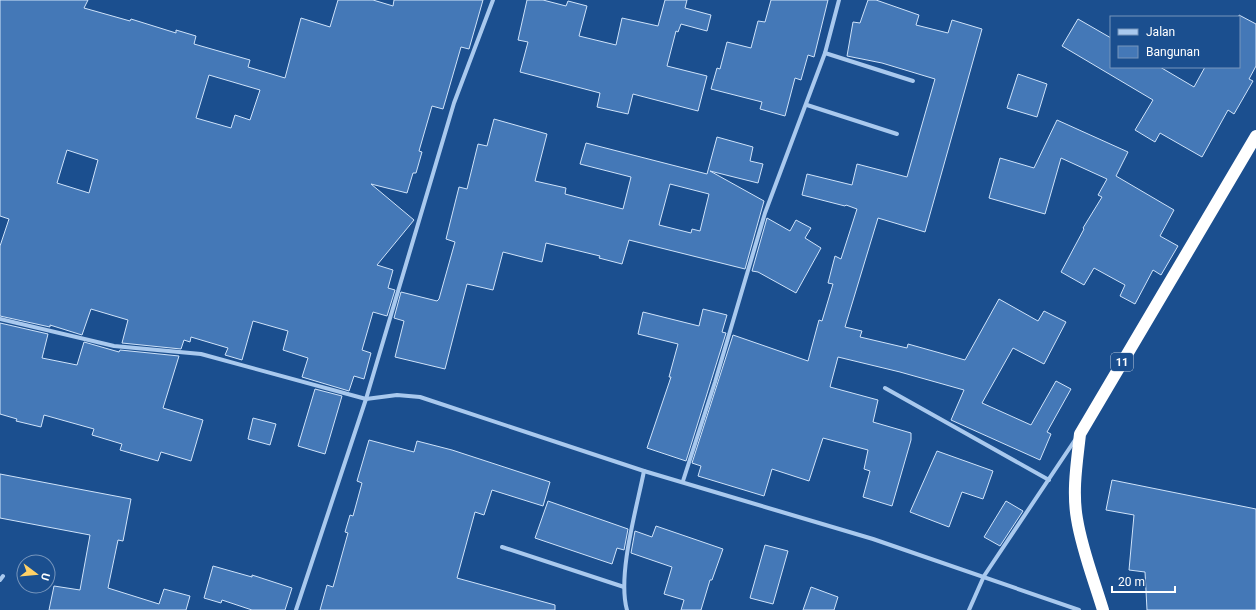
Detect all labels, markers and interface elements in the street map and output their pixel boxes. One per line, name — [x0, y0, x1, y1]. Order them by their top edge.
legend — [1110, 16, 1240, 68]
text: Jalan — [1146, 25, 1175, 39]
text: Bangunan — [1146, 45, 1200, 59]
road number: 11 — [1111, 353, 1133, 371]
north arrow — [16, 554, 56, 594]
scale bar — [1112, 568, 1175, 594]
text: U — [38, 571, 52, 582]
text: 20 m — [1118, 575, 1145, 589]

